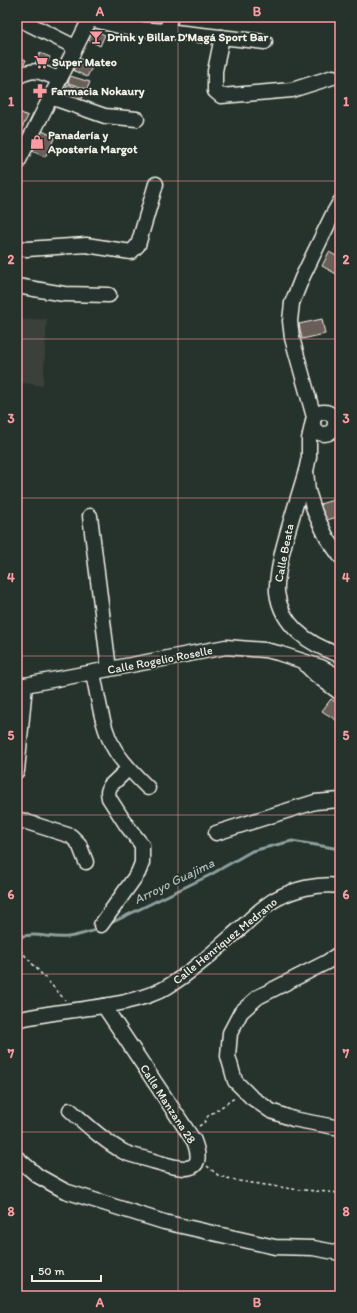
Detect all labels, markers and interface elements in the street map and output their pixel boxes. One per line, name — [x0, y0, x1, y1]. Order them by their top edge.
text: A — [95, 4, 105, 19]
text: B — [253, 4, 262, 19]
bar icon: Drink y Billar D'Magá Sport Bar — [88, 29, 104, 45]
place label: Drink y Billar D'Magá Sport Bar — [107, 30, 268, 45]
supermarket icon: Super Mateo — [33, 54, 49, 70]
place label: Super Mateo — [52, 55, 117, 70]
pharmacy icon: Farmacia Nokaury — [32, 83, 48, 99]
place label: Farmacia Nokaury — [51, 84, 145, 99]
text: 1 — [8, 94, 14, 109]
text: 1 — [343, 94, 349, 109]
place label: Panadería y Apostería Margot — [47, 128, 138, 157]
shop icon: Panadería y Apostería Margot — [29, 134, 45, 150]
text: 2 — [8, 252, 15, 267]
text: 2 — [343, 252, 350, 267]
text: 3 — [7, 411, 15, 426]
text: 3 — [342, 411, 350, 426]
street label: Calle Beata — [271, 523, 297, 583]
text: 4 — [7, 570, 15, 585]
text: 4 — [342, 570, 350, 585]
street label: Calle Rogelio Roselle — [106, 643, 214, 677]
text: 5 — [8, 728, 15, 743]
text: 5 — [343, 728, 350, 743]
water label: Arroyo Guajima — [131, 855, 217, 907]
text: 6 — [8, 887, 15, 902]
text: 6 — [343, 887, 350, 902]
street label: Calle Henríquez Medrano — [170, 895, 280, 987]
text: 7 — [7, 1046, 15, 1061]
text: 7 — [342, 1046, 350, 1061]
street label: Calle Manzana 28 — [137, 1062, 199, 1147]
text: 8 — [7, 1204, 15, 1219]
text: 8 — [342, 1204, 350, 1219]
scale bar — [32, 1257, 101, 1283]
text: 50 m — [38, 1264, 64, 1278]
text: A — [95, 1295, 105, 1310]
text: B — [253, 1295, 262, 1310]

